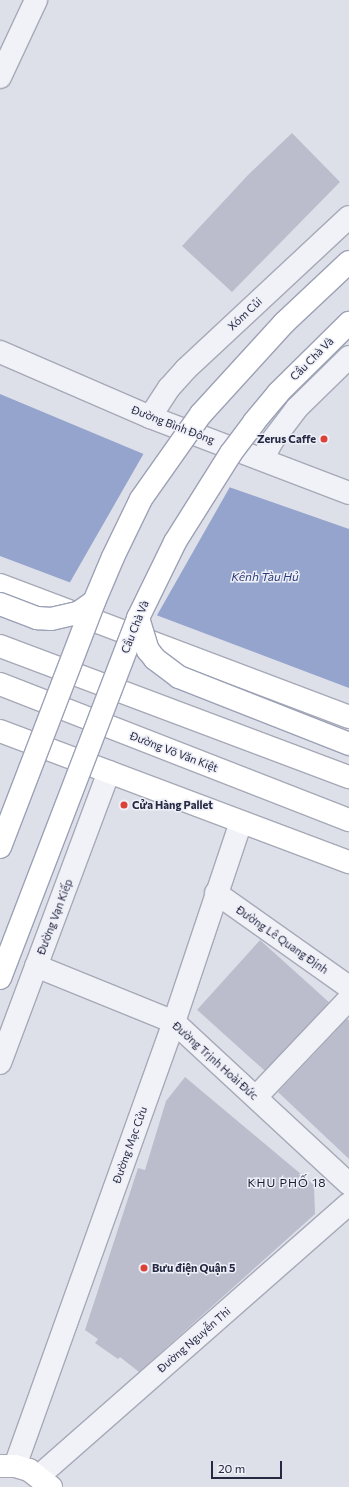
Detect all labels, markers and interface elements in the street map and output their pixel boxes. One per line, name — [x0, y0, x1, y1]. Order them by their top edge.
street label: Xóm Củi — [225, 295, 265, 333]
street label: Cầu Chà Và — [288, 335, 336, 383]
street label: Đường Bình Đông — [130, 403, 216, 447]
place label: Zerus Caffe — [257, 432, 316, 446]
marker: Zerus Caffe — [319, 434, 329, 444]
water label: Kênh Tàu Hủ — [231, 570, 299, 584]
street label: Cầu Chà Và — [118, 599, 152, 655]
street label: Đường Võ Văn Kiệt — [128, 729, 220, 775]
place label: Cửa Hàng Pallet — [132, 798, 213, 812]
marker: Cửa Hàng Pallet — [119, 800, 129, 810]
street label: Đường Vạn Kiếp — [35, 877, 75, 957]
street label: Đường Lê Quang Định — [233, 903, 331, 977]
street label: Đường Trịnh Hoài Đức — [170, 1019, 260, 1103]
street label: Đường Mạc Cửu — [110, 1105, 150, 1185]
district label: KHU PHỐ 18 — [247, 1176, 327, 1190]
place label: Bưu điện Quận 5 — [152, 1261, 235, 1275]
marker: Bưu điện Quận 5 — [139, 1263, 149, 1273]
street label: Đường Nguyễn Thi — [155, 1305, 233, 1375]
scale bar — [213, 1453, 284, 1479]
text: 20 m — [218, 1461, 245, 1475]

